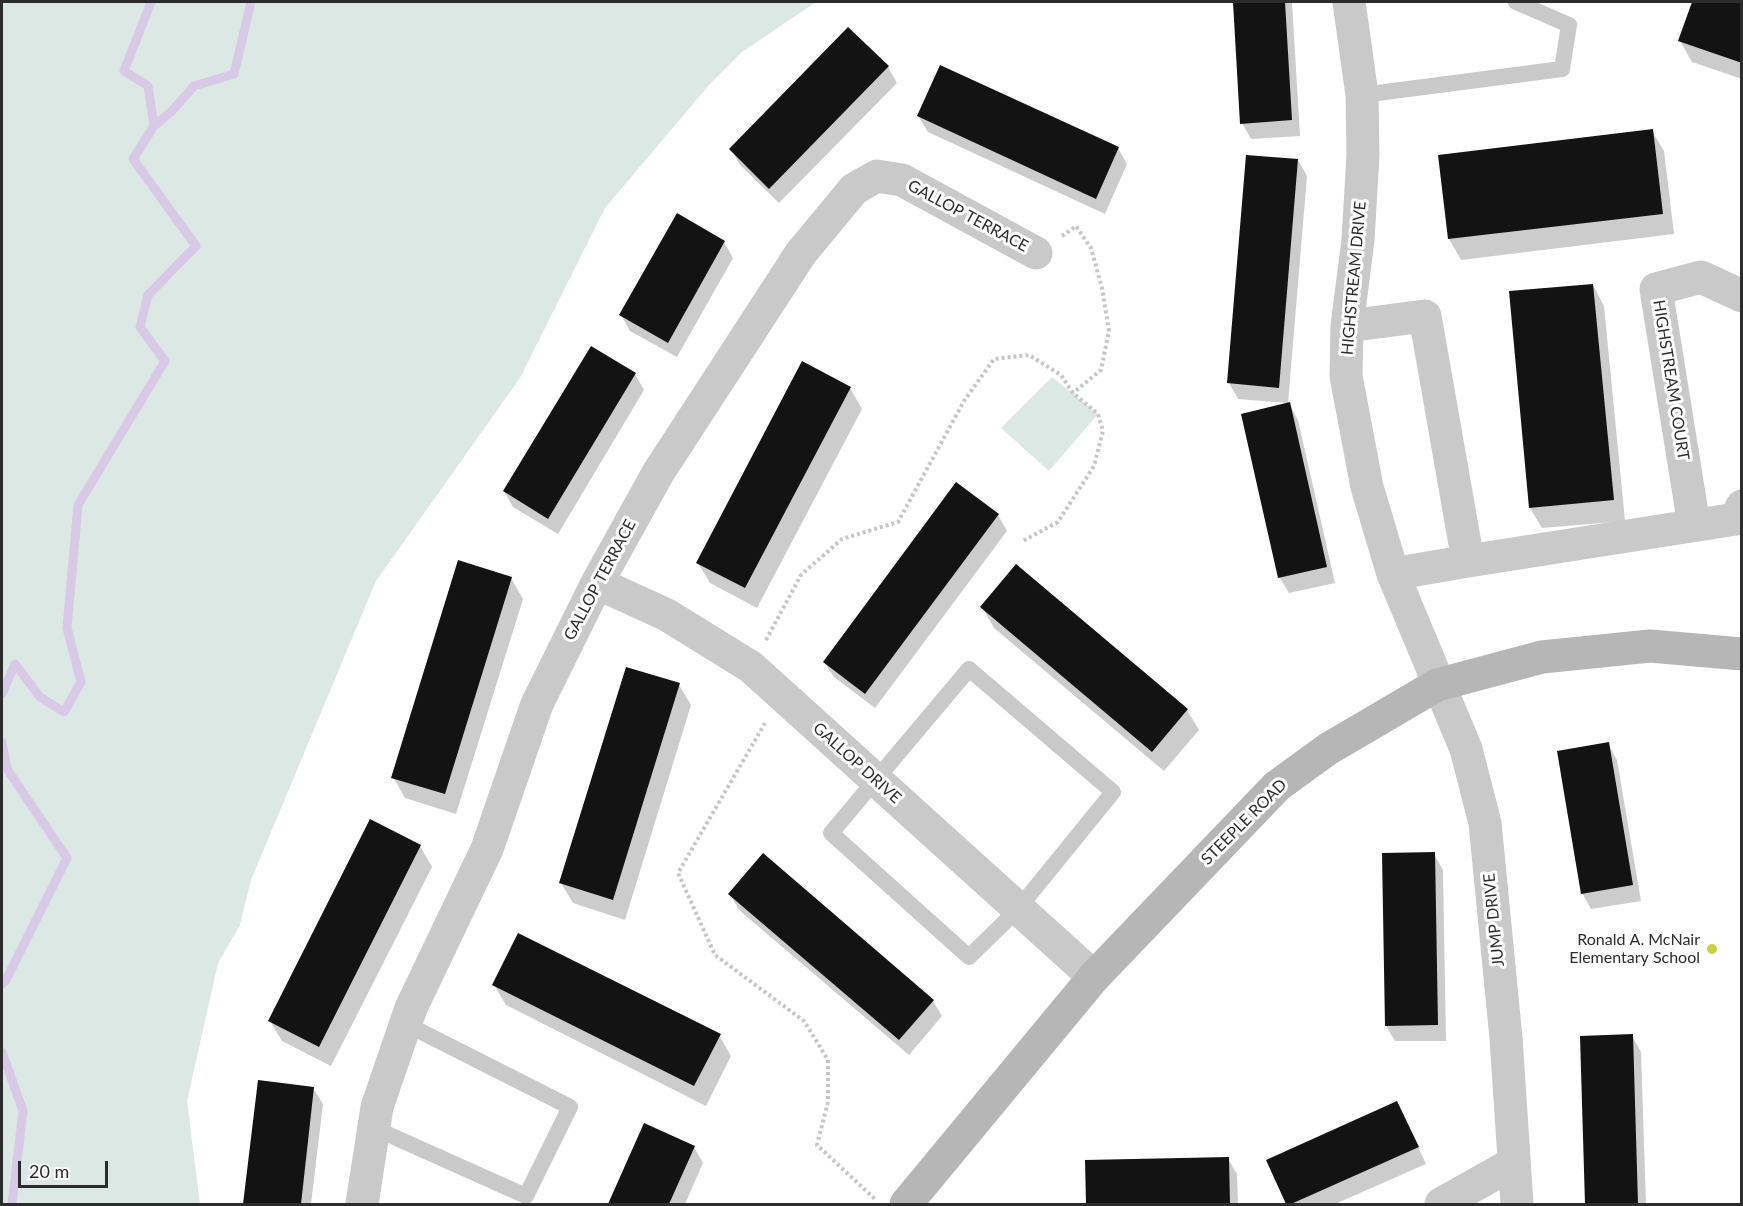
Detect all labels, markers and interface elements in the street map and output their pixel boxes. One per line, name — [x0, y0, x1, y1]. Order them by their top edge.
street label: GALLOP TERRACE — [904, 176, 1032, 256]
street label: HIGHSTREAM DRIVE — [1338, 200, 1370, 356]
street label: HIGHSTREAM COURT — [1649, 299, 1693, 461]
street label: GALLOP TERRACE — [560, 516, 640, 644]
street label: GALLOP DRIVE — [809, 719, 905, 807]
street label: STEEPLE ROAD — [1197, 775, 1291, 869]
street label: JUMP DRIVE — [1480, 872, 1508, 968]
place label: Ronald A. McNair Elementary School — [1569, 930, 1700, 968]
marker: Ronald A. McNair Elementary School — [1705, 942, 1719, 956]
scale bar — [21, 1149, 111, 1187]
text: 20 m — [29, 1160, 69, 1182]

